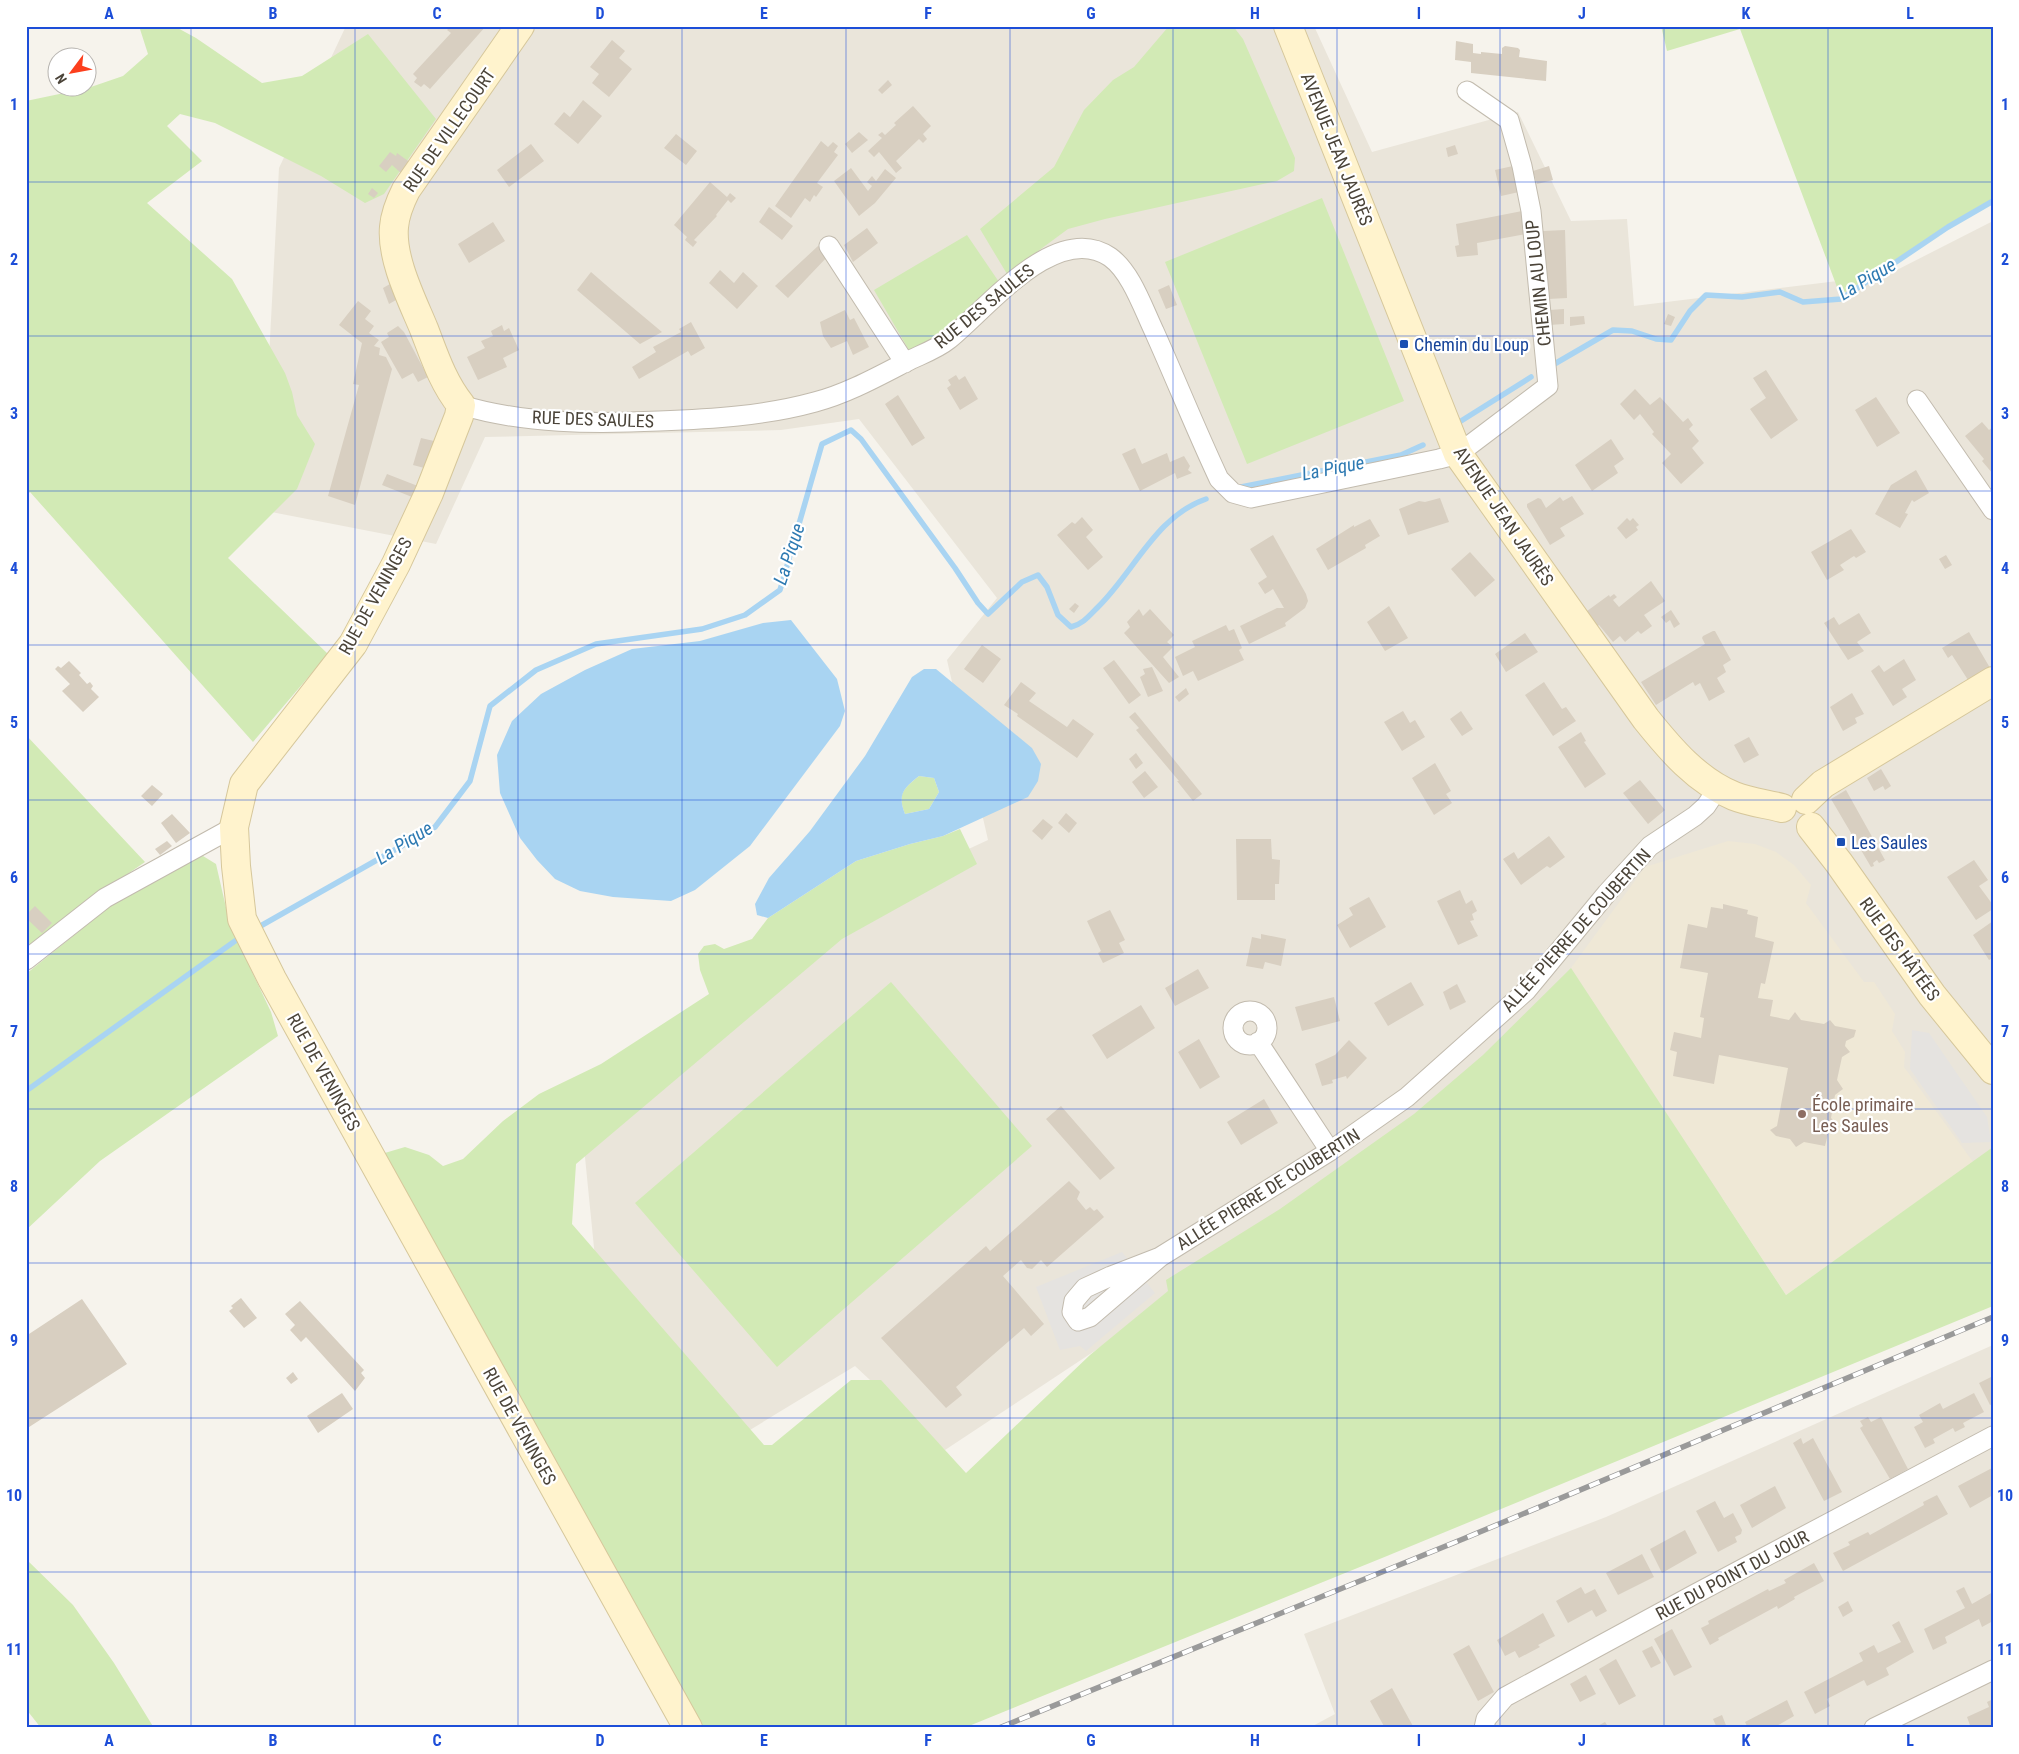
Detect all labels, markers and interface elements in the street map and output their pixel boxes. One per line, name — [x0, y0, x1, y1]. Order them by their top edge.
text: A — [104, 4, 114, 23]
text: B — [269, 4, 278, 23]
text: C — [432, 4, 442, 23]
text: D — [595, 4, 605, 23]
text: E — [760, 4, 768, 23]
text: F — [924, 4, 932, 23]
text: G — [1086, 4, 1096, 23]
text: H — [1250, 4, 1260, 23]
text: I — [1417, 4, 1421, 23]
text: J — [1578, 4, 1586, 23]
text: K — [1742, 4, 1751, 23]
text: L — [1906, 4, 1914, 23]
north arrow — [48, 48, 98, 98]
street label: RUE DE VILLECOURT — [398, 64, 500, 196]
street label: AVENUE JEAN JAURÈS — [1297, 70, 1377, 228]
text: N — [52, 71, 70, 87]
text: 1 — [10, 95, 18, 114]
text: 1 — [2001, 95, 2009, 114]
street label: CHEMIN AU LOUP — [1521, 219, 1555, 347]
text: 2 — [10, 250, 18, 269]
text: 2 — [2001, 250, 2009, 269]
water label: La Pique — [1834, 253, 1900, 305]
street label: RUE DES SAULES — [930, 259, 1038, 353]
place label: Chemin du Loup — [1414, 334, 1529, 355]
marker: Chemin du Loup — [1398, 338, 1410, 350]
text: 3 — [10, 404, 18, 423]
text: 3 — [2001, 404, 2009, 423]
street label: RUE DES SAULES — [532, 406, 654, 432]
street label: AVENUE JEAN JAURÈS — [1450, 443, 1558, 589]
water label: La Pique — [1300, 451, 1366, 485]
water label: La Pique — [768, 520, 810, 588]
street label: RUE DE VENINGES — [334, 534, 416, 658]
text: 4 — [10, 559, 18, 578]
text: 4 — [2001, 559, 2009, 578]
text: 5 — [10, 713, 18, 732]
text: 5 — [2001, 713, 2009, 732]
water label: La Pique — [371, 817, 437, 869]
place label: Les Saules — [1851, 832, 1928, 853]
marker: Les Saules — [1835, 836, 1847, 848]
street label: ALLÉE PIERRE DE COUBERTIN — [1497, 844, 1655, 1016]
text: 6 — [10, 868, 18, 887]
text: 6 — [2001, 868, 2009, 887]
street label: RUE DES HÂTÉES — [1855, 893, 1945, 1005]
street label: RUE DE VENINGES — [283, 1010, 365, 1134]
text: 7 — [10, 1022, 18, 1041]
text: 7 — [2001, 1022, 2009, 1041]
place label: École primaire Les Saules — [1812, 1094, 1913, 1136]
marker: École primaire Les Saules — [1796, 1108, 1808, 1120]
street label: ALLÉE PIERRE DE COUBERTIN — [1172, 1124, 1364, 1254]
text: 8 — [10, 1177, 18, 1196]
text: 8 — [2001, 1177, 2009, 1196]
text: 9 — [10, 1331, 18, 1350]
text: 9 — [2001, 1331, 2009, 1350]
street label: RUE DE VENINGES — [479, 1364, 561, 1488]
text: 10 — [6, 1486, 22, 1505]
text: 10 — [1997, 1486, 2013, 1505]
street label: RUE DU POINT DU JOUR — [1652, 1526, 1812, 1624]
text: 11 — [6, 1640, 22, 1659]
text: 11 — [1997, 1640, 2013, 1659]
text: A — [104, 1731, 114, 1750]
text: B — [269, 1731, 278, 1750]
text: C — [432, 1731, 442, 1750]
text: D — [595, 1731, 605, 1750]
text: E — [760, 1731, 768, 1750]
text: F — [924, 1731, 932, 1750]
text: G — [1086, 1731, 1096, 1750]
text: H — [1250, 1731, 1260, 1750]
text: I — [1417, 1731, 1421, 1750]
text: J — [1578, 1731, 1586, 1750]
text: K — [1742, 1731, 1751, 1750]
text: L — [1906, 1731, 1914, 1750]

